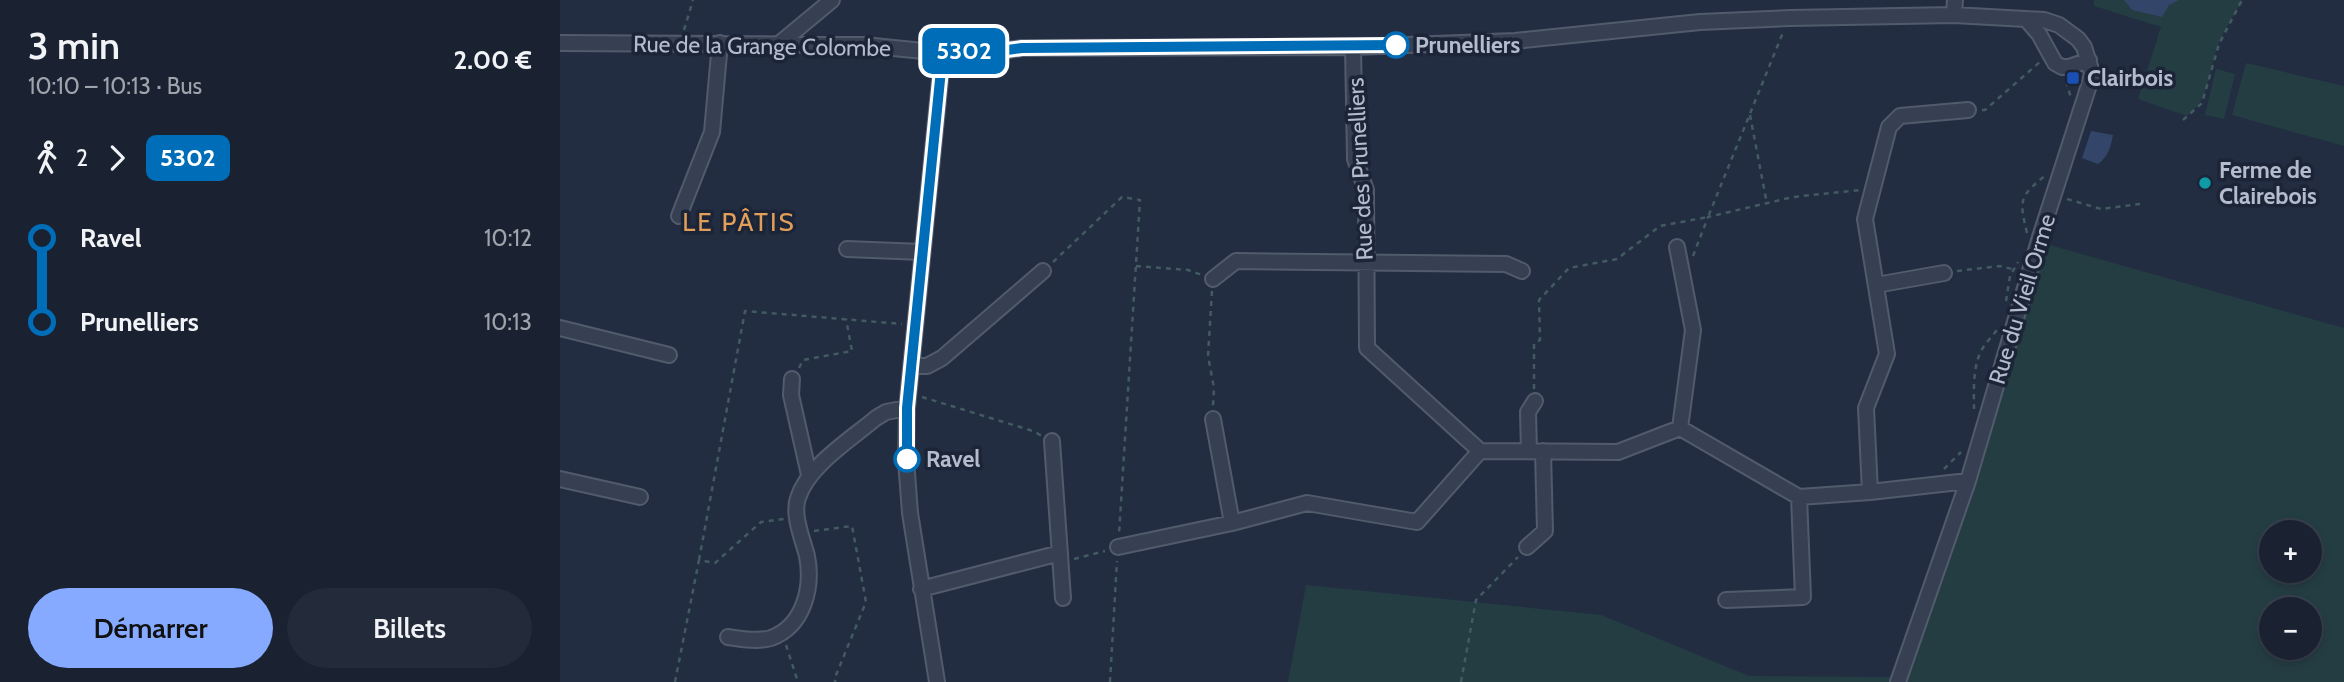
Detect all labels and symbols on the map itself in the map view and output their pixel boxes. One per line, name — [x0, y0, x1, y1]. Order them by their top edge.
line badge: 5302 — [915, 28, 1013, 74]
street label: Rue de la Grange Colombe — [633, 30, 891, 62]
place label: Prunelliers — [1415, 31, 1520, 59]
marker: Prunelliers — [1383, 32, 1409, 58]
place label: Clairbois — [2087, 64, 2173, 92]
marker: Clairbois — [2065, 70, 2081, 86]
street label: Rue des Prunelliers — [1341, 77, 1379, 261]
place label: Ferme de Clairebois — [2219, 156, 2317, 210]
marker: Ferme de Clairebois — [2197, 175, 2213, 191]
district label: LE PÂTIS — [682, 206, 796, 238]
street label: Rue du Vieil Orme — [1983, 210, 2061, 388]
place label: Ravel — [926, 445, 980, 473]
marker: Ravel — [894, 446, 920, 472]

